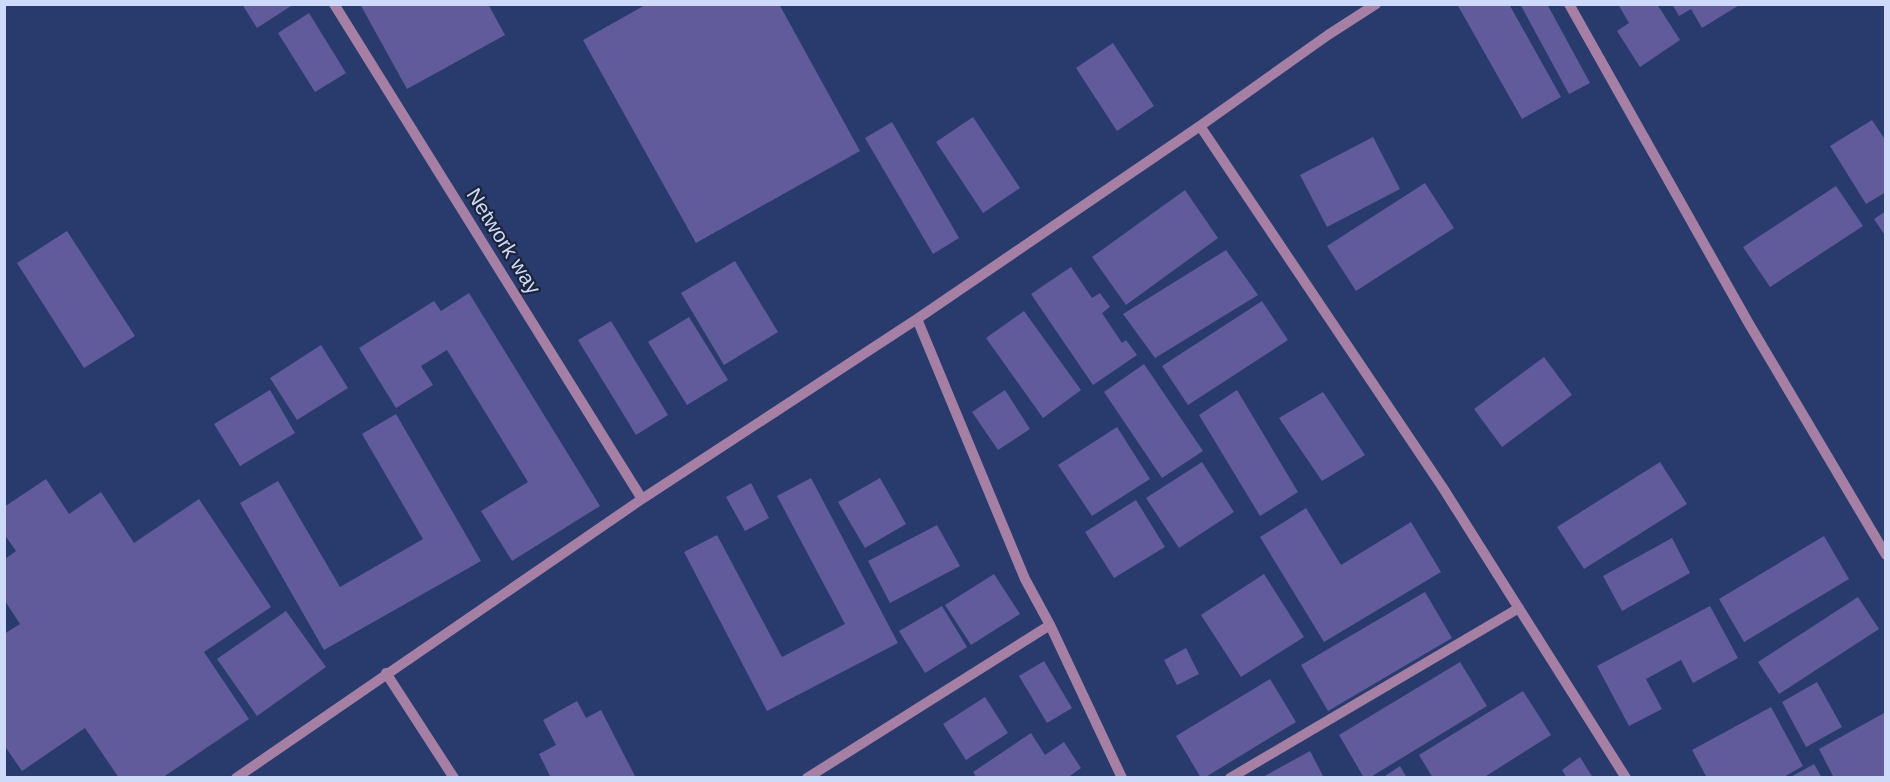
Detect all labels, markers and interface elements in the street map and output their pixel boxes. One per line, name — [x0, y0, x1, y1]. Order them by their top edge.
street label: Network way — [462, 184, 546, 298]

